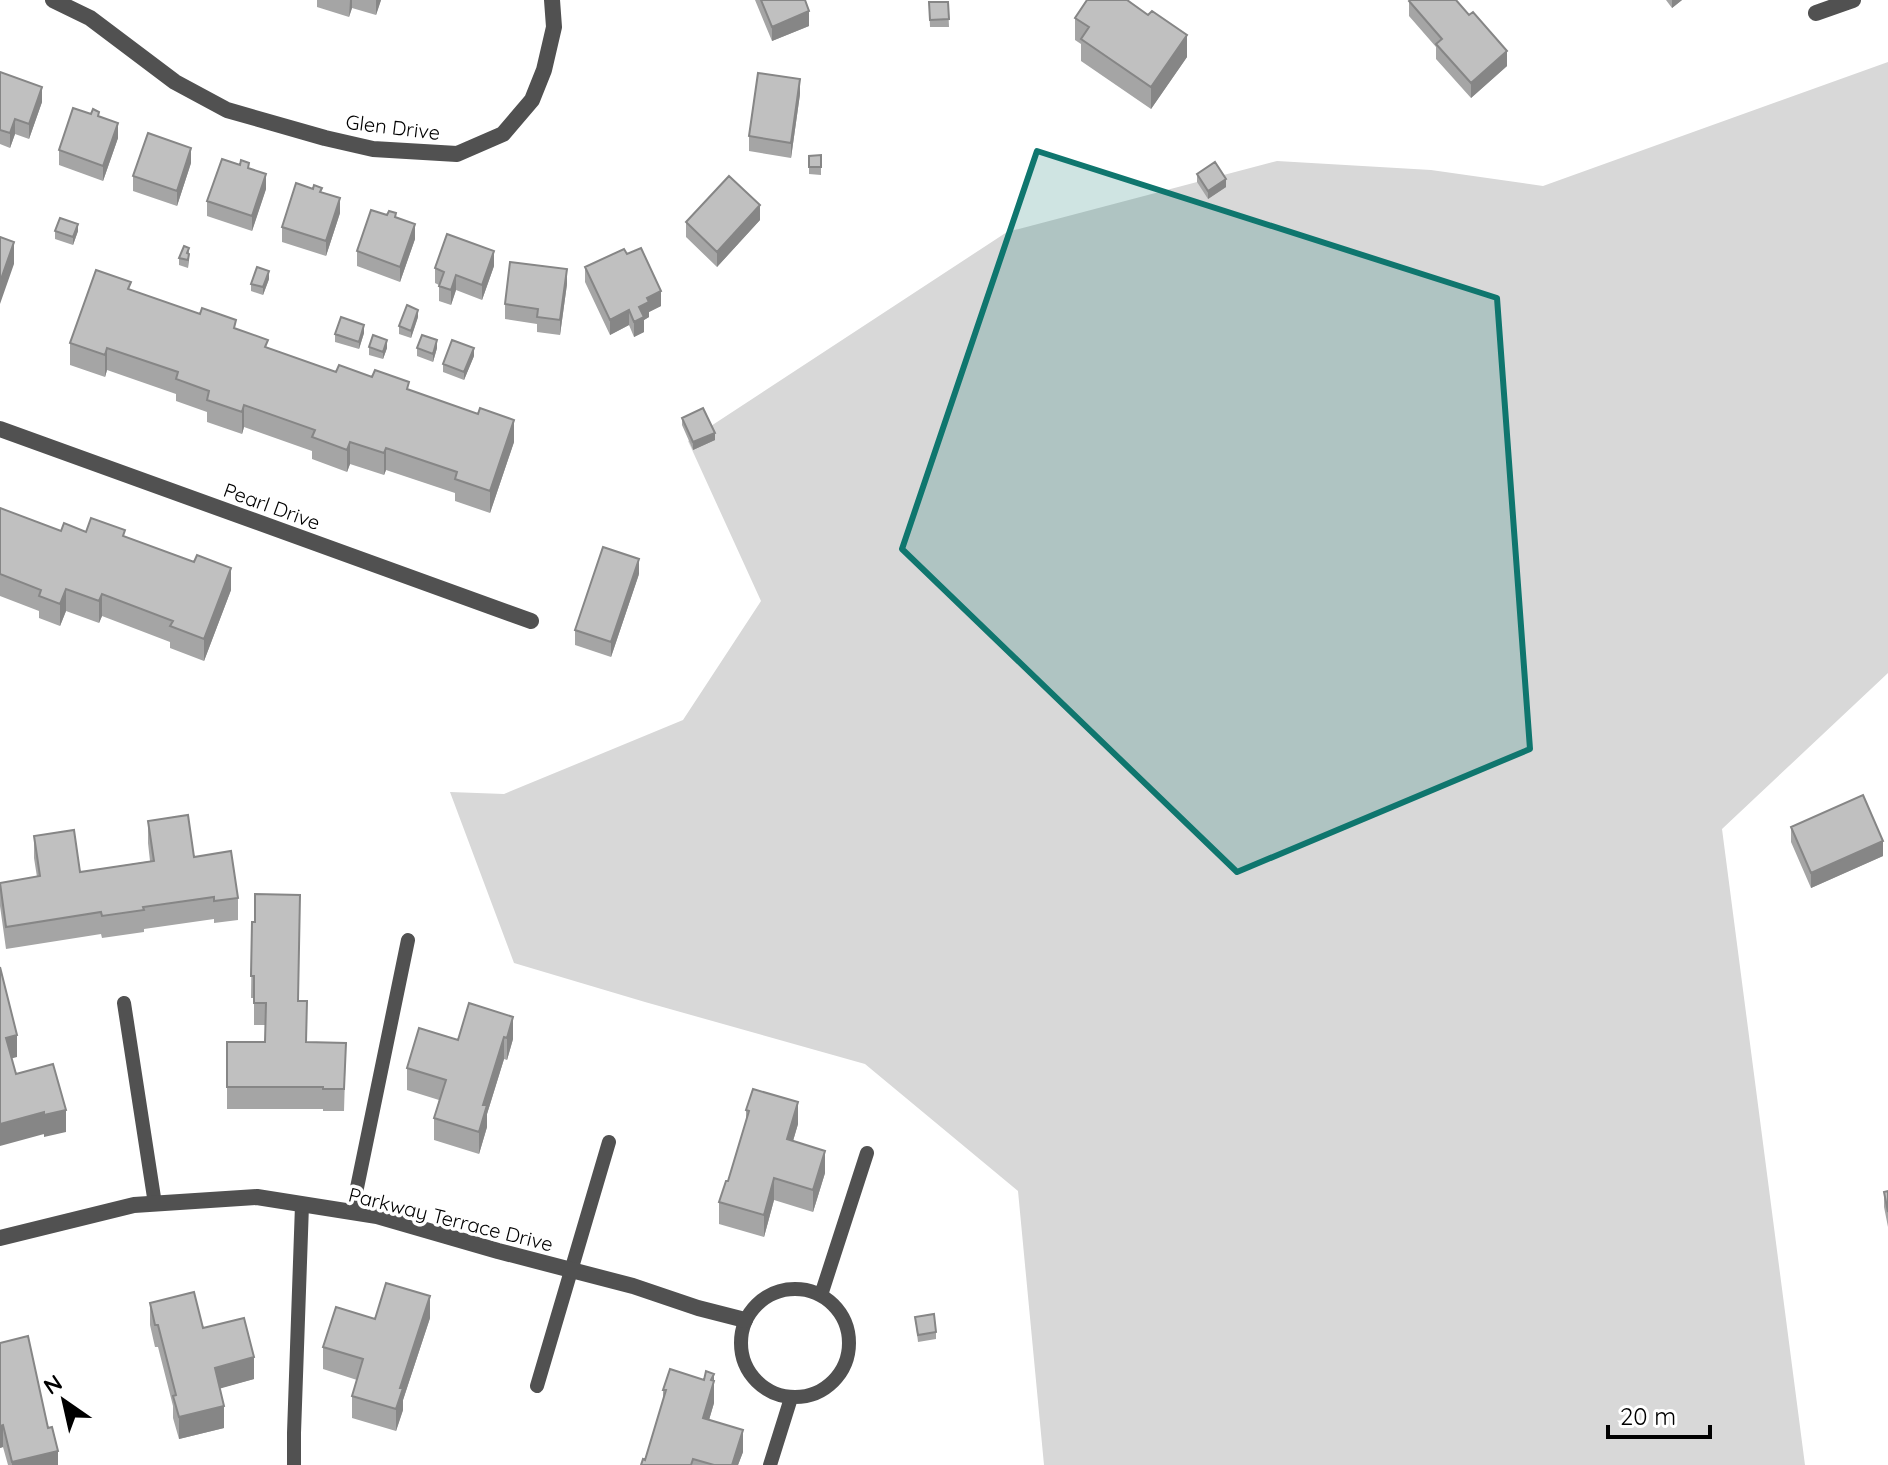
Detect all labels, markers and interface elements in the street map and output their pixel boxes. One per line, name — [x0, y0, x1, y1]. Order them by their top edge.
street label: Glen Drive — [344, 109, 442, 145]
street label: Pearl Drive — [220, 477, 324, 535]
street label: Parkway Terrace Drive — [346, 1181, 556, 1257]
north arrow — [24, 1361, 104, 1441]
text: N — [38, 1368, 67, 1401]
scale bar — [1608, 1389, 1710, 1439]
text: 20 m — [1620, 1401, 1676, 1431]

